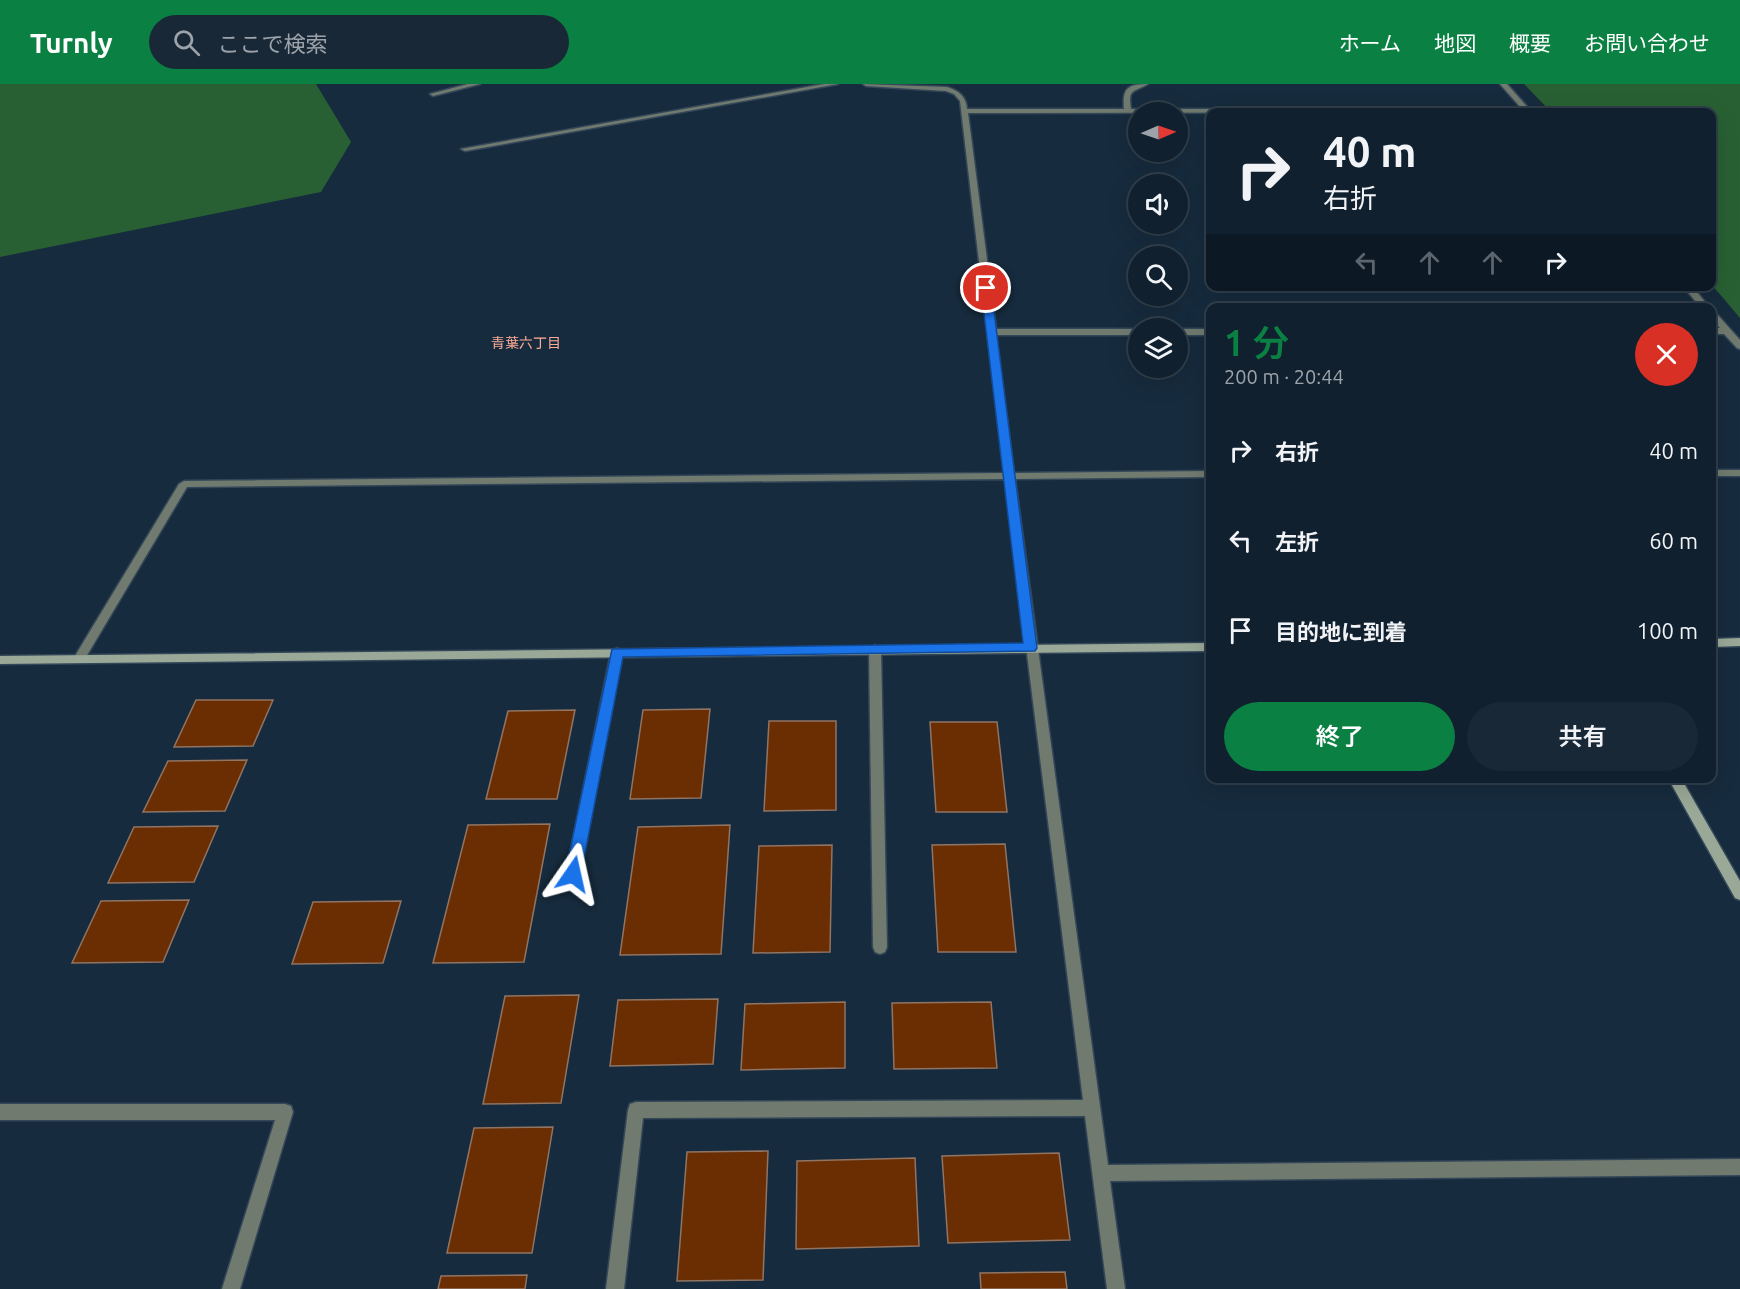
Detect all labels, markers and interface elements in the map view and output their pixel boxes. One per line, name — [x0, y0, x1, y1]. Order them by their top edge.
search box — [149, 15, 569, 69]
icon: search — [170, 26, 203, 59]
text: Turnly — [30, 27, 113, 58]
text: ここで検索 — [218, 31, 328, 56]
text: ホーム — [1339, 31, 1401, 55]
text: 地図 — [1434, 31, 1476, 55]
text: 概要 — [1509, 31, 1551, 55]
text: お問い合わせ — [1584, 31, 1710, 55]
north arrow — [1128, 102, 1188, 162]
map controls — [1128, 102, 1188, 378]
text: 40 m — [1323, 128, 1417, 175]
icon: right — [1224, 132, 1302, 210]
button: sound — [1128, 174, 1188, 234]
text: 右折 — [1323, 183, 1377, 213]
button: search — [1128, 246, 1188, 306]
icon: left — [1350, 246, 1383, 279]
icon: ahead — [1413, 246, 1446, 279]
icon: ahead — [1476, 246, 1509, 279]
icon: right — [1539, 246, 1572, 279]
pin — [960, 262, 1011, 313]
icon: arrive — [969, 271, 1002, 304]
button: layers — [1128, 318, 1188, 378]
text: 1 分 — [1224, 322, 1289, 363]
button: close — [1635, 323, 1698, 386]
district label: 青葉六丁目 — [491, 335, 561, 351]
text: 200 m · 20:44 — [1224, 365, 1344, 388]
icon: right — [1224, 434, 1257, 467]
text: 40 m — [1649, 438, 1698, 463]
text: 右折 — [1275, 439, 1319, 464]
icon: left — [1224, 524, 1257, 557]
text: 60 m — [1649, 528, 1698, 553]
text: 左折 — [1275, 529, 1319, 554]
icon: arrive — [1224, 614, 1257, 647]
text: 100 m — [1637, 618, 1698, 643]
text: 目的地に到着 — [1275, 619, 1407, 644]
button: 終了 — [1224, 702, 1455, 771]
button: 共有 — [1467, 702, 1698, 771]
position arrow — [541, 842, 605, 906]

